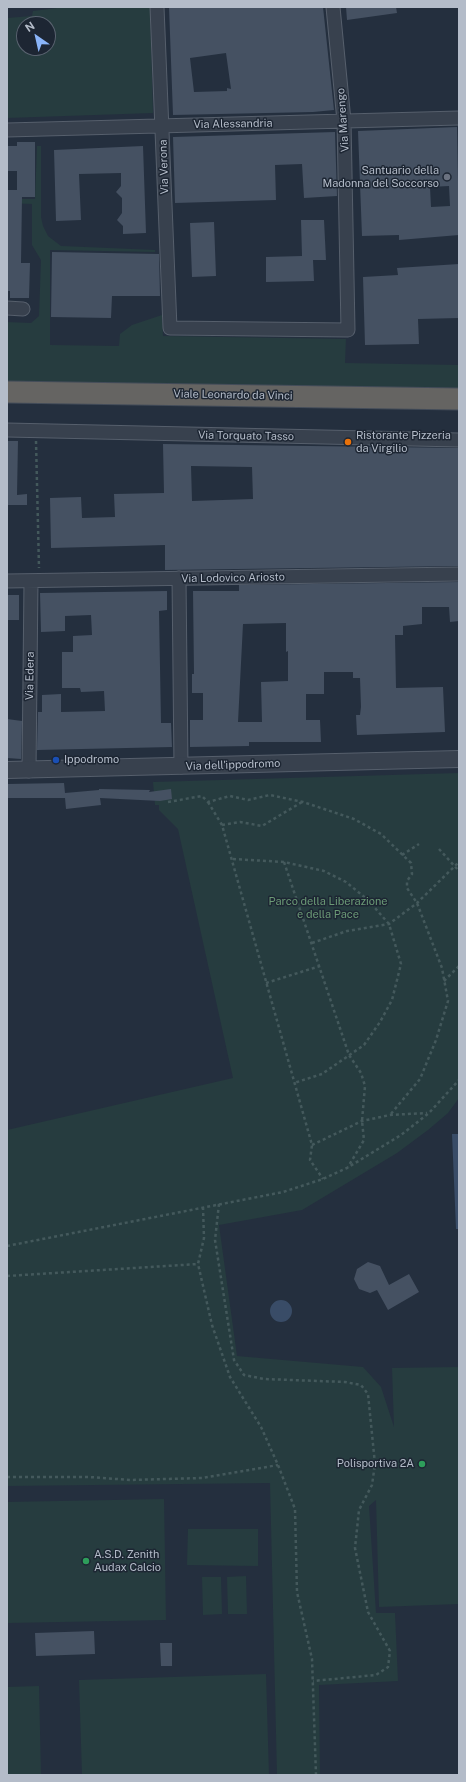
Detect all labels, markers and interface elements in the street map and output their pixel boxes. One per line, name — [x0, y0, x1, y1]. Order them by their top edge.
north arrow — [16, 16, 56, 56]
text: N — [23, 20, 37, 34]
street label: Via Marengo — [334, 87, 352, 153]
street label: Via Alessandria — [193, 117, 273, 131]
street label: Via Verona — [156, 139, 172, 195]
place label: Santuario della Madonna del Soccorso — [322, 164, 439, 190]
marker: Santuario della Madonna del Soccorso — [442, 172, 452, 182]
street label: Viale Leonardo da Vinci — [173, 387, 293, 403]
street label: Via Torquato Tasso — [198, 429, 294, 443]
place label: Ristorante Pizzeria da Virgilio — [356, 429, 451, 455]
marker: Ristorante Pizzeria da Virgilio — [343, 437, 353, 447]
street label: Via Lodovico Ariosto — [181, 570, 285, 586]
street label: Via Edera — [23, 652, 37, 700]
place label: Ippodromo — [64, 753, 119, 767]
marker: Ippodromo — [51, 755, 61, 765]
street label: Via dell'ippodromo — [185, 757, 281, 773]
park label: Parco della Liberazione e della Pace — [269, 895, 387, 921]
place label: Polisportiva 2A — [337, 1457, 414, 1471]
marker: Polisportiva 2A — [417, 1459, 427, 1469]
place label: A.S.D. Zenith Audax Calcio — [94, 1548, 161, 1574]
marker: A.S.D. Zenith Audax Calcio — [81, 1556, 91, 1566]

